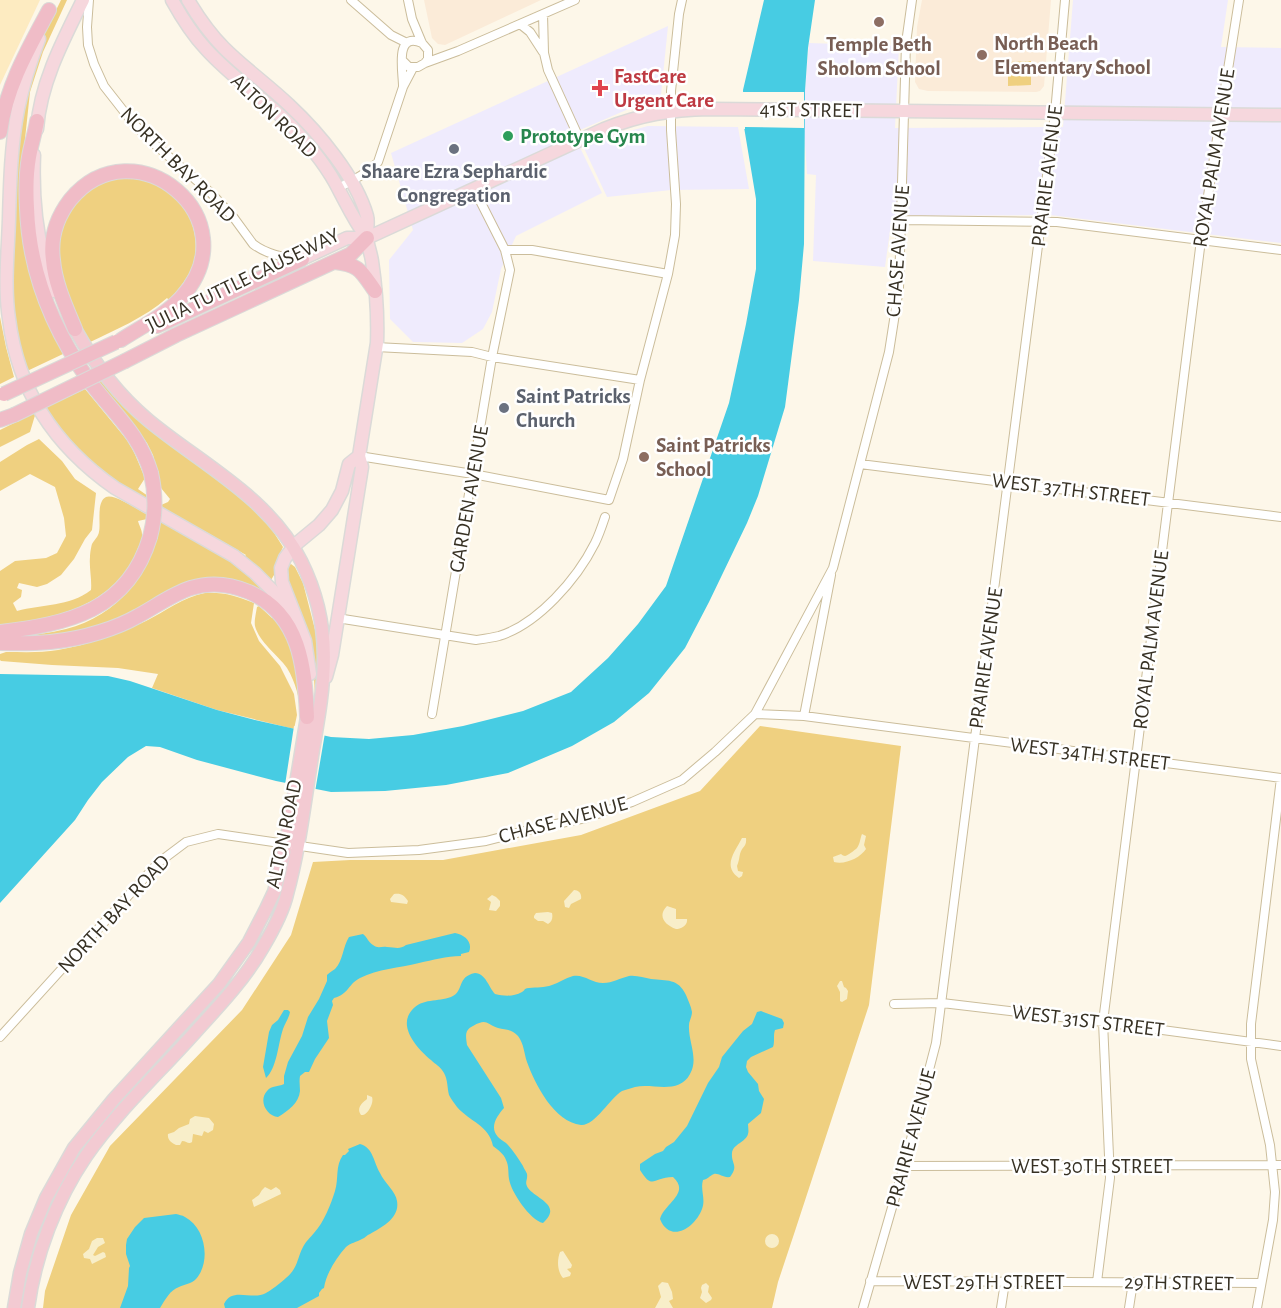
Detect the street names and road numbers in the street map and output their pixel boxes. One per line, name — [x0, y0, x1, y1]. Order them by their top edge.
street label: ROYAL PALM AVENUE — [1190, 67, 1238, 249]
street label: ALTON ROAD — [227, 70, 321, 162]
street label: 41ST STREET — [759, 99, 863, 121]
street label: NORTH BAY ROAD — [116, 103, 240, 227]
street label: PRAIRIE AVENUE — [1028, 104, 1066, 248]
street label: CHASE AVENUE — [883, 184, 913, 318]
street label: JULIA TUTTLE CAUSEWAY — [143, 224, 343, 336]
street label: GARDEN AVENUE — [446, 424, 492, 574]
street label: WEST 37TH STREET — [990, 470, 1152, 510]
street label: ROYAL PALM AVENUE — [1130, 549, 1172, 731]
street label: PRAIRIE AVENUE — [966, 586, 1006, 730]
street label: WEST 34TH STREET — [1009, 734, 1171, 774]
street label: ALTON ROAD — [262, 778, 306, 890]
street label: CHASE AVENUE — [496, 793, 630, 847]
street label: NORTH BAY ROAD — [54, 851, 174, 977]
street label: WEST 31ST STREET — [1011, 1001, 1165, 1041]
street label: PRAIRIE AVENUE — [882, 1066, 940, 1210]
street label: WEST 30TH STREET — [1011, 1156, 1173, 1177]
street label: WEST 29TH STREET — [903, 1272, 1065, 1293]
street label: 29TH STREET — [1124, 1272, 1234, 1294]

